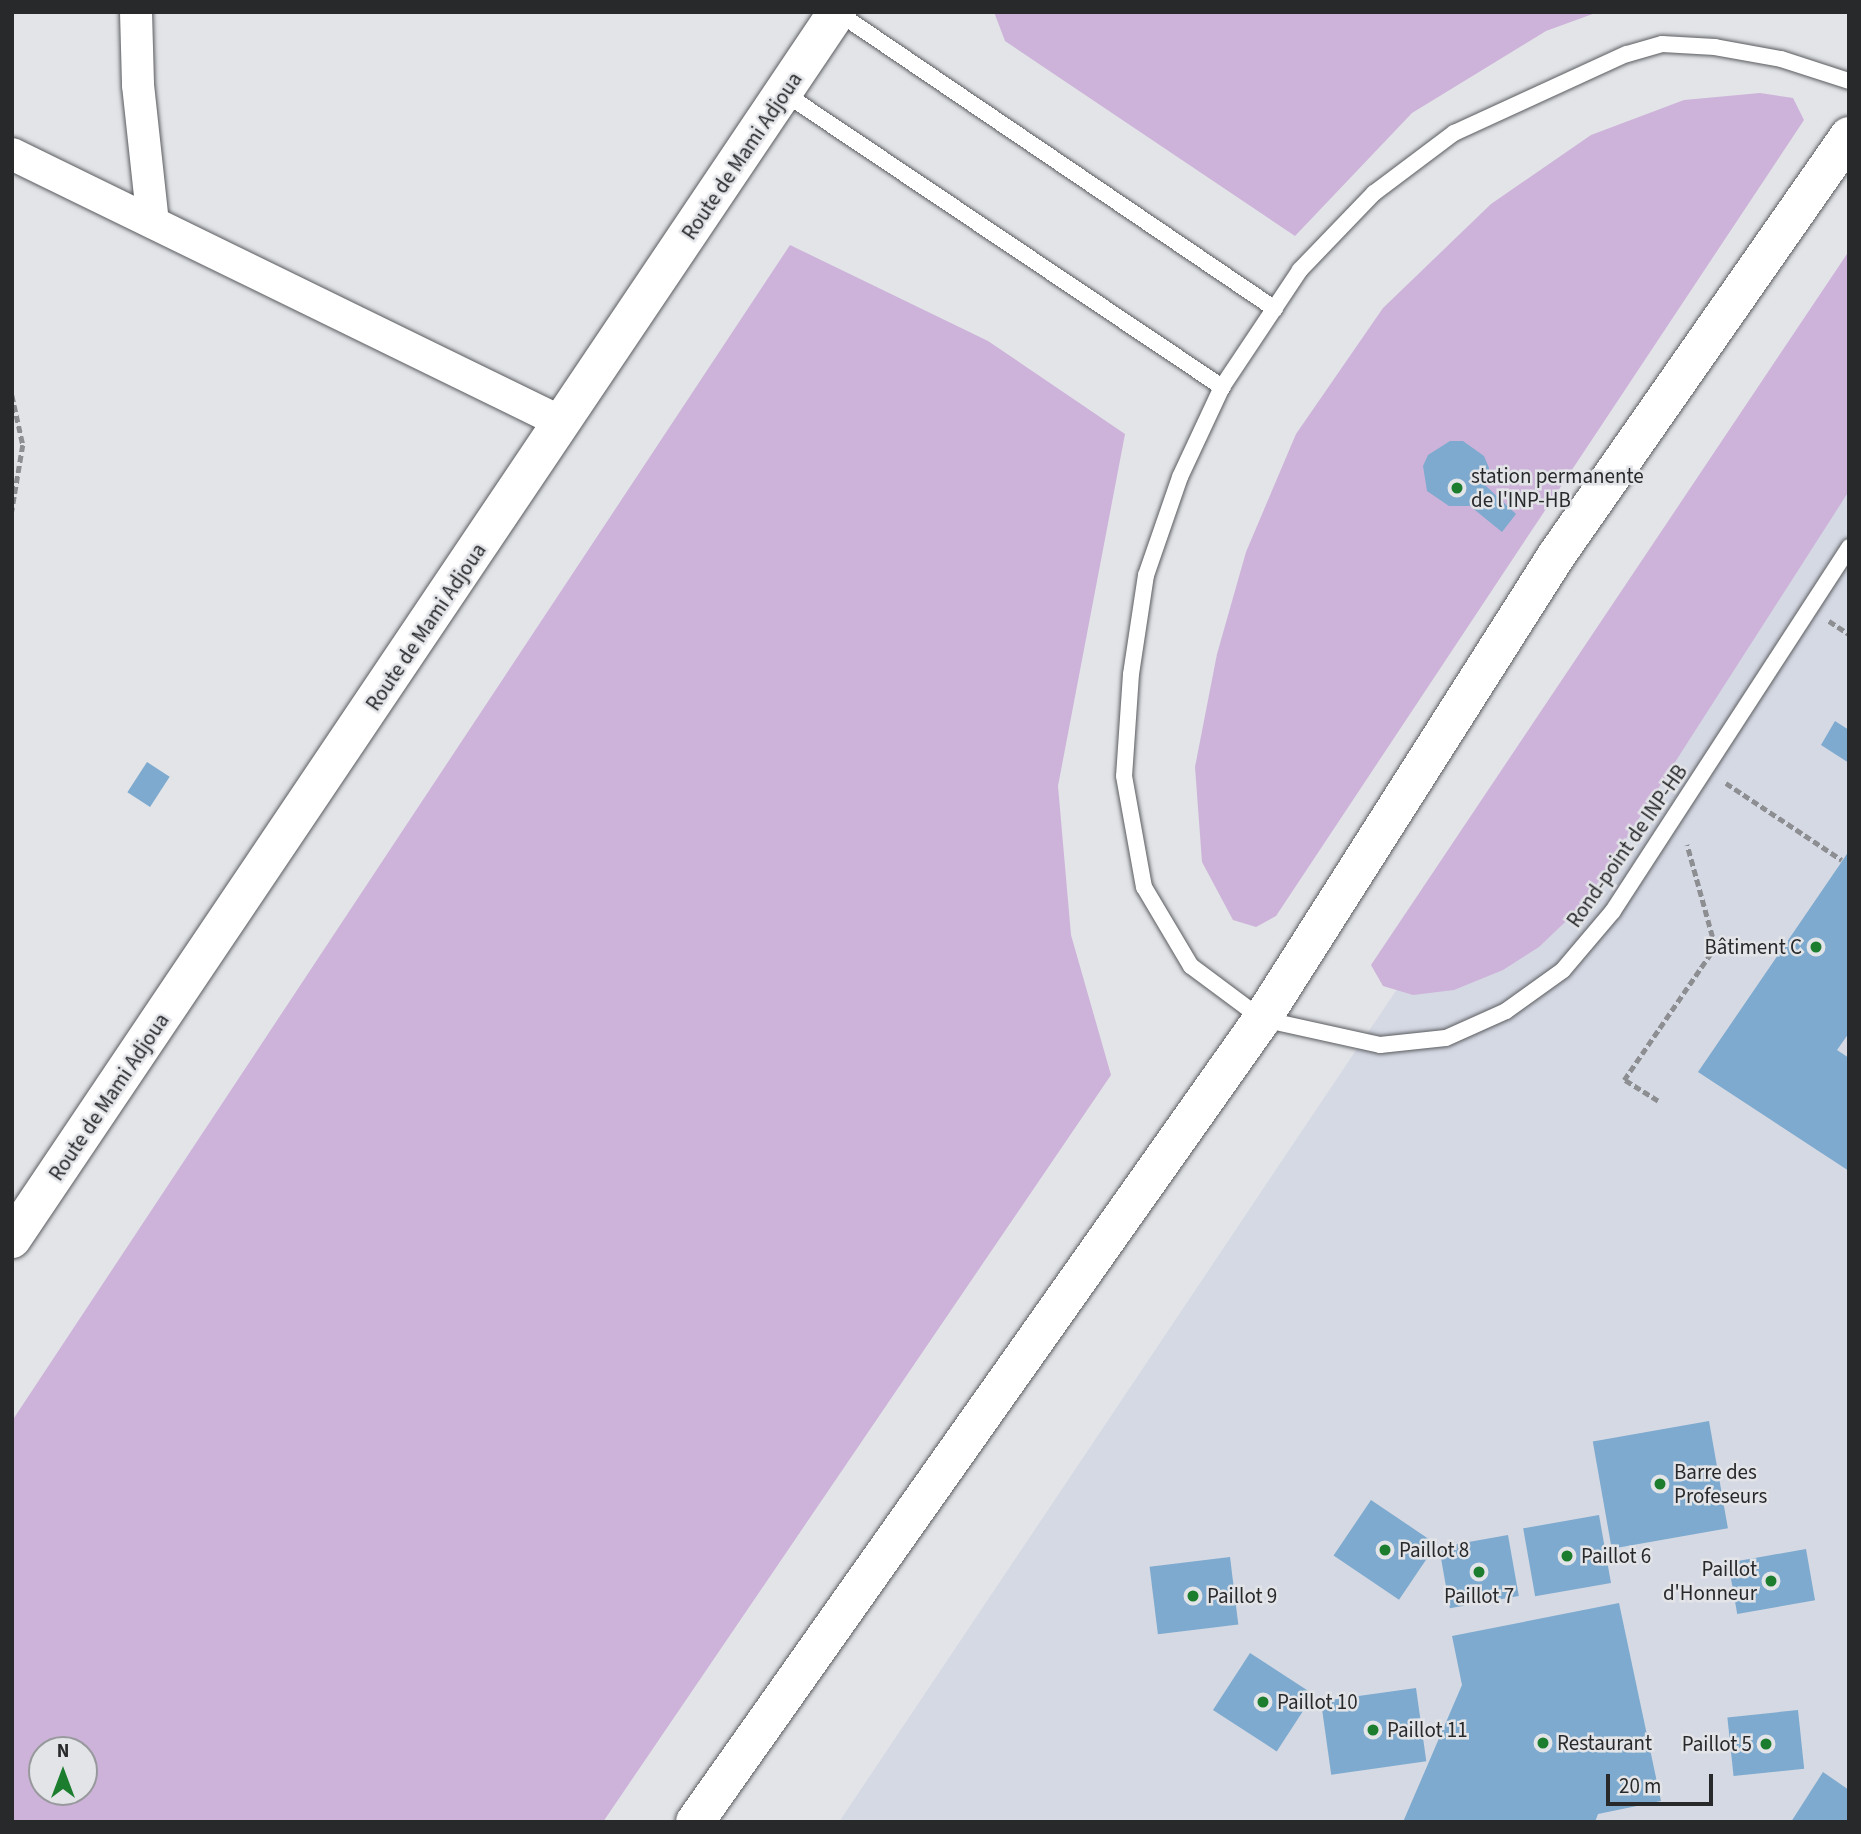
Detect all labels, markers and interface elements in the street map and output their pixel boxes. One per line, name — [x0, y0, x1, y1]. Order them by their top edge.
street label: Route de Mami Adjoua — [677, 67, 807, 245]
place label: station permanente de l'INP-HB — [1471, 463, 1644, 513]
marker: station permanente de l'INP-HB — [1449, 480, 1465, 496]
street label: Route de Mami Adjoua — [361, 538, 491, 716]
street label: Rond-point de INP-HB — [1561, 760, 1693, 932]
place label: Bâtiment C — [1704, 934, 1802, 960]
marker: Bâtiment C — [1808, 939, 1824, 955]
street label: Route de Mami Adjoua — [44, 1008, 174, 1186]
place label: Barre des Profeseurs — [1674, 1459, 1767, 1509]
marker: Barre des Profeseurs — [1652, 1476, 1668, 1492]
place label: Paillot 8 — [1399, 1537, 1469, 1563]
marker: Paillot 8 — [1377, 1542, 1393, 1558]
place label: Paillot 6 — [1581, 1543, 1651, 1569]
marker: Paillot 6 — [1559, 1548, 1575, 1564]
place label: Paillot d'Honneur — [1663, 1556, 1757, 1606]
marker: Paillot 7 — [1471, 1564, 1487, 1580]
marker: Paillot d'Honneur — [1763, 1573, 1779, 1589]
place label: Paillot 9 — [1207, 1583, 1277, 1609]
place label: Paillot 7 — [1444, 1583, 1514, 1609]
marker: Paillot 9 — [1185, 1588, 1201, 1604]
place label: Paillot 10 — [1277, 1689, 1358, 1715]
marker: Paillot 10 — [1255, 1694, 1271, 1710]
place label: Paillot 11 — [1387, 1717, 1468, 1743]
marker: Paillot 11 — [1365, 1722, 1381, 1738]
place label: Restaurant — [1557, 1730, 1652, 1756]
place label: Paillot 5 — [1682, 1731, 1752, 1757]
marker: Restaurant — [1535, 1735, 1551, 1751]
north arrow — [28, 1736, 98, 1806]
marker: Paillot 5 — [1758, 1736, 1774, 1752]
text: N — [57, 1738, 69, 1765]
scale bar — [1609, 1760, 1716, 1804]
text: 20 m — [1619, 1771, 1661, 1801]

